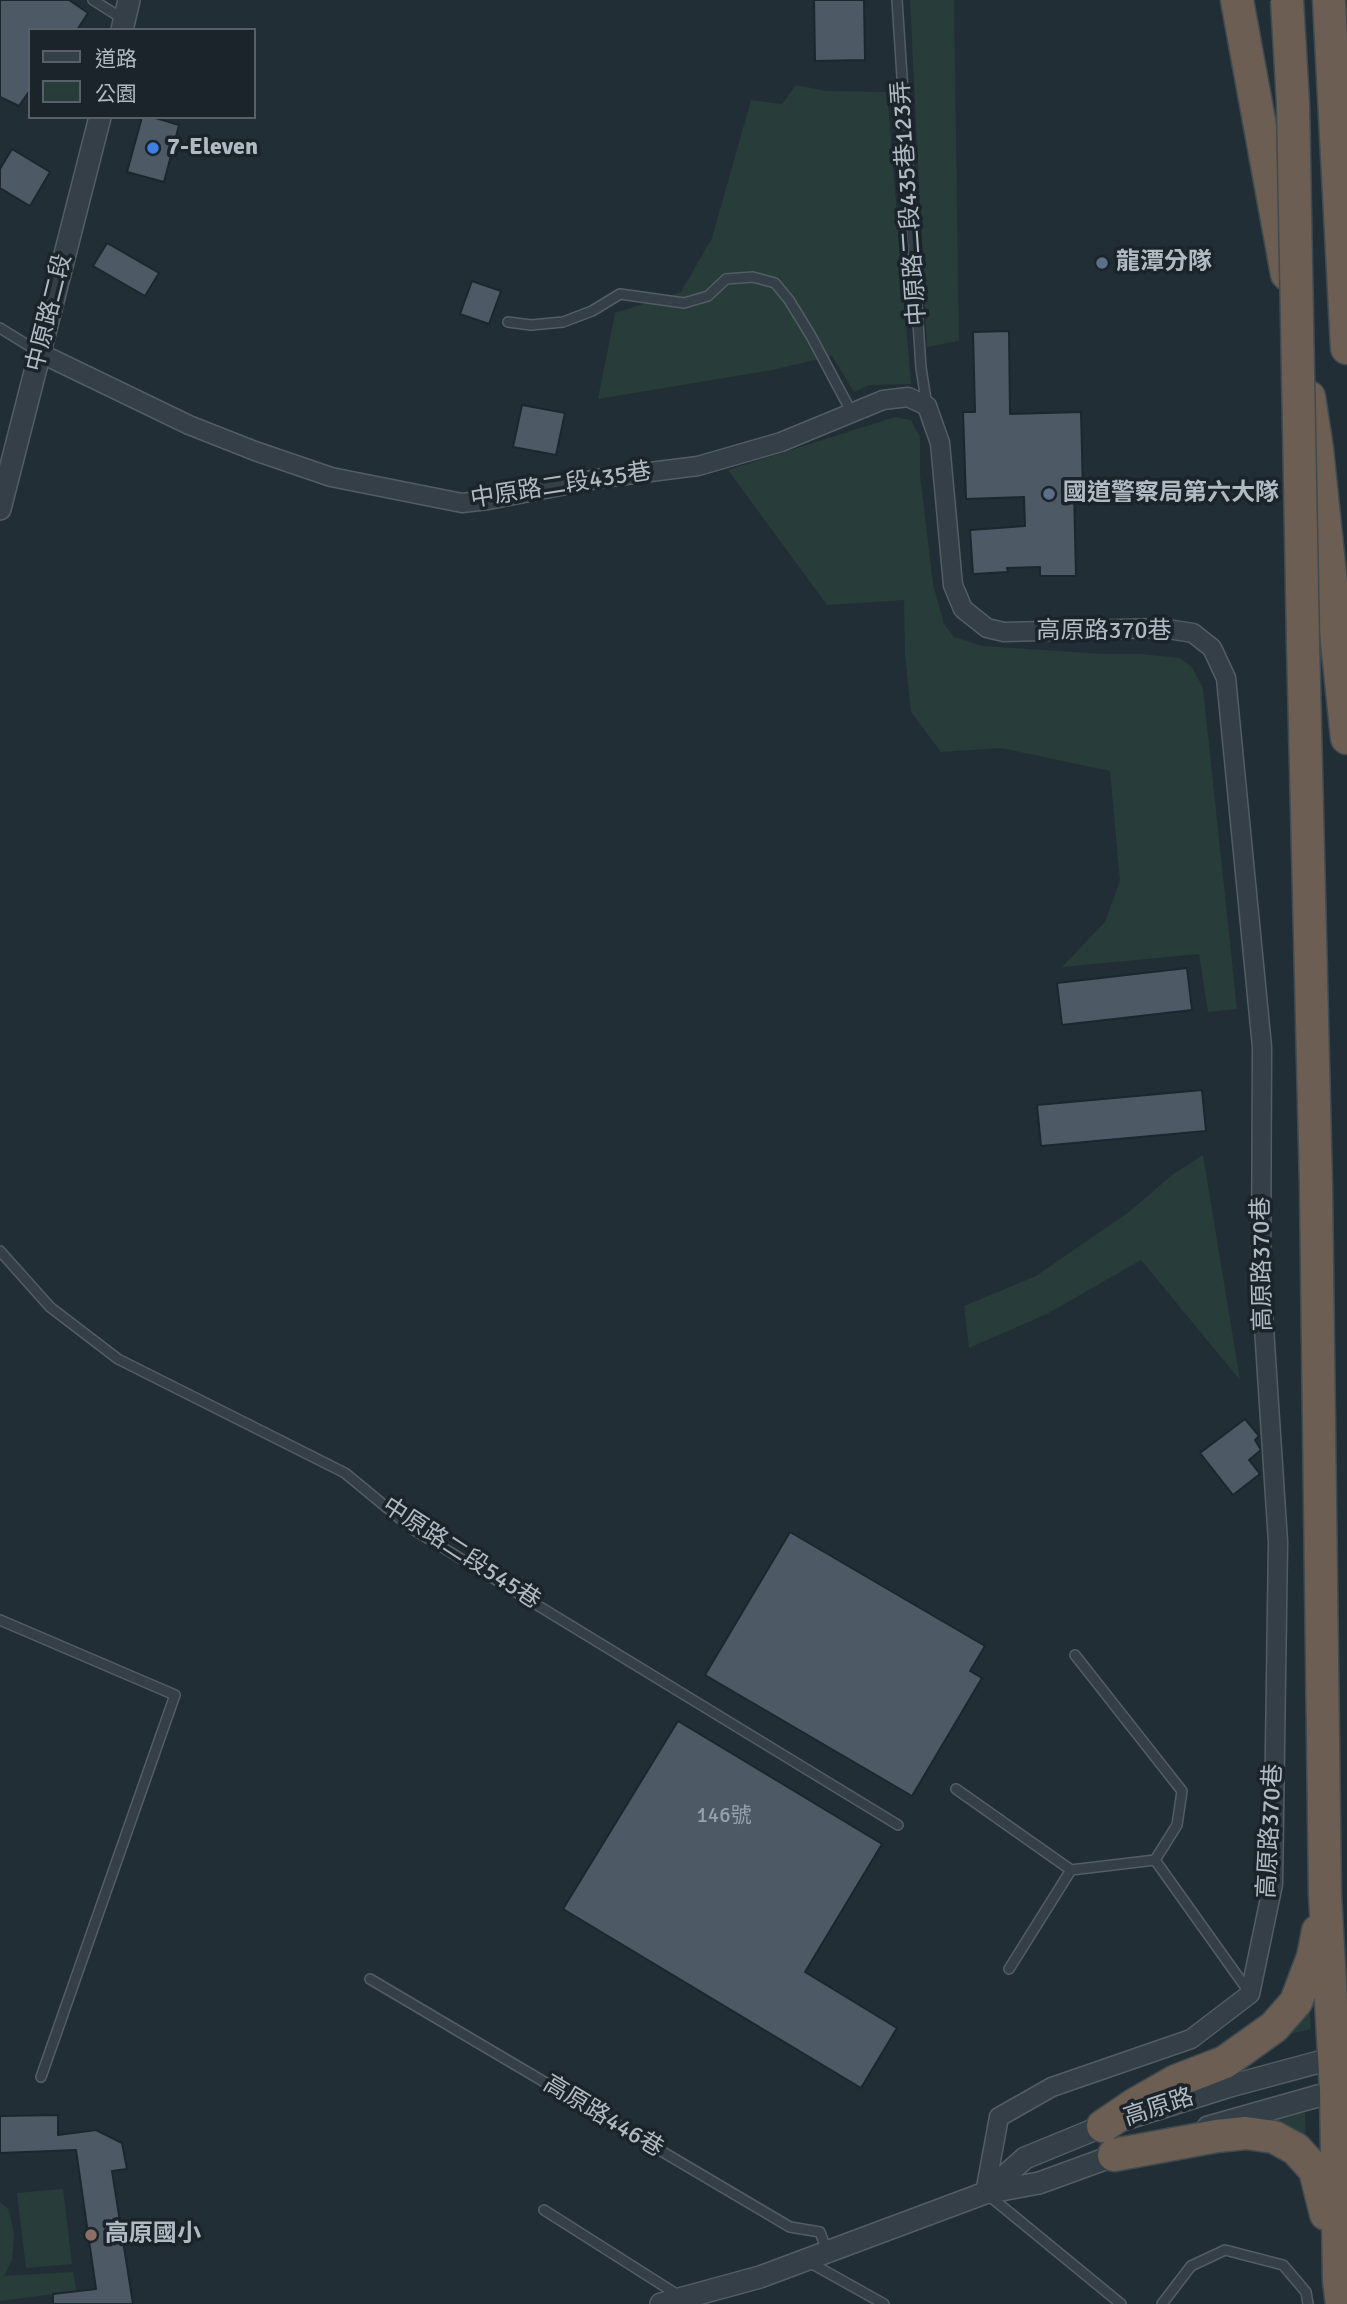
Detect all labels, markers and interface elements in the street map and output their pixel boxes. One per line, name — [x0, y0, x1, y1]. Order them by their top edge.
legend — [28, 28, 256, 119]
text: 道路 — [95, 46, 137, 72]
street label: 中原路二段435巷123弄 — [887, 79, 933, 327]
text: 公園 — [95, 81, 137, 107]
place label: 7-Eleven — [167, 134, 258, 162]
marker: 7-Eleven — [145, 140, 161, 156]
place label: 龍潭分隊 — [1116, 249, 1212, 277]
street label: 中原路二段 — [22, 251, 78, 375]
marker: 龍潭分隊 — [1094, 255, 1110, 271]
street label: 中原路二段435巷 — [468, 457, 654, 515]
place label: 國道警察局第六大隊 — [1063, 480, 1279, 508]
marker: 國道警察局第六大隊 — [1041, 486, 1057, 502]
street label: 高原路370巷 — [1037, 618, 1171, 646]
street label: 高原路370巷 — [1247, 1196, 1279, 1332]
street label: 中原路二段545巷 — [376, 1492, 546, 1616]
street label: 高原路370巷 — [1253, 1763, 1289, 1899]
house number: 146號 — [696, 1803, 752, 1829]
street label: 高原路446巷 — [538, 2070, 668, 2164]
street label: 高原路 — [1120, 2083, 1198, 2133]
place label: 高原國小 — [105, 2221, 201, 2249]
marker: 高原國小 — [83, 2227, 99, 2243]

